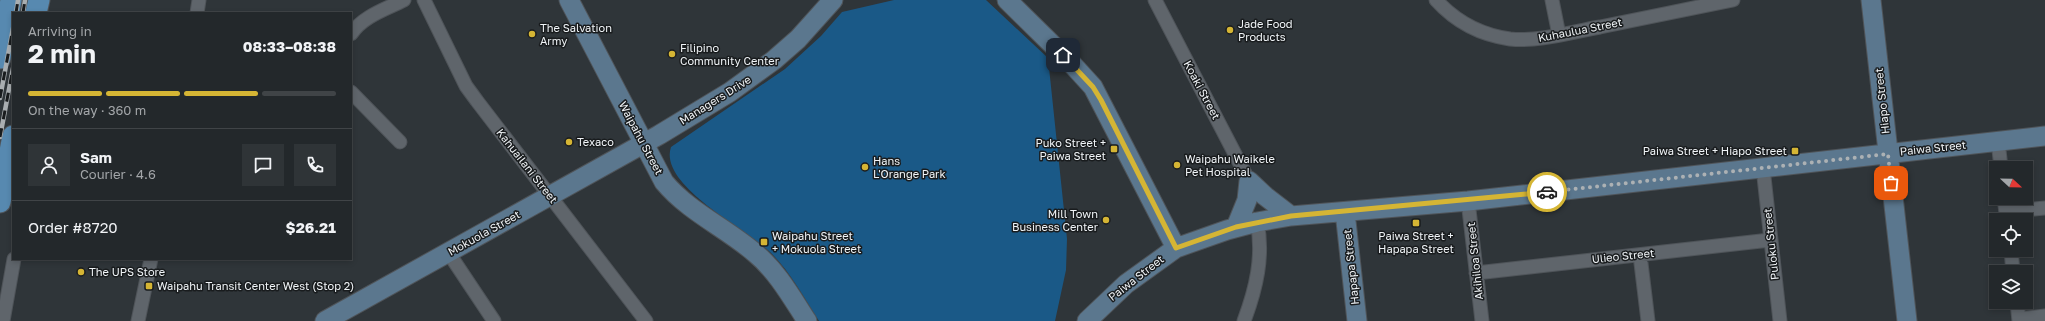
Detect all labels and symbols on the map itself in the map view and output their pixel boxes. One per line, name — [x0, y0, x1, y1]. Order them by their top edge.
street label: Kuhaulua Street — [1537, 15, 1623, 44]
place label: Jade Food Products — [1238, 17, 1293, 43]
place label: The Salvation Army — [540, 21, 612, 47]
marker: Jade Food Products — [1225, 25, 1235, 35]
marker: The Salvation Army — [527, 29, 537, 39]
pin — [1046, 38, 1080, 72]
place label: Filipino Community Center — [680, 41, 780, 67]
marker: Filipino Community Center — [667, 49, 677, 59]
street label: Koaki Street — [1182, 58, 1223, 121]
street label: Hiapo Street — [1872, 67, 1891, 135]
street label: Managers Drive — [677, 72, 753, 127]
street label: Waipahu Street — [617, 99, 666, 177]
street label: Kahuailani Street — [494, 126, 561, 206]
place label: Texaco — [577, 135, 614, 148]
place label: Puko Street + Paiwa Street — [1035, 136, 1106, 162]
marker: Texaco — [564, 137, 574, 147]
street label: Paiwa Street — [1899, 138, 1967, 157]
marker: Puko Street + Paiwa Street — [1109, 144, 1119, 154]
place label: Paiwa Street + Hiapo Street — [1643, 144, 1787, 157]
marker: Paiwa Street + Hiapo Street — [1790, 146, 1800, 156]
place label: Waipahu Waikele Pet Hospital — [1185, 152, 1275, 178]
place label: Hans L'Orange Park — [873, 154, 946, 180]
marker: Waipahu Waikele Pet Hospital — [1172, 160, 1182, 170]
north arrow — [1989, 161, 2033, 205]
marker: Hans L'Orange Park — [860, 162, 870, 172]
pin — [1874, 166, 1908, 200]
courier — [1527, 172, 1567, 212]
street label: Mokuola Street — [445, 207, 522, 258]
place label: Mill Town Business Center — [1012, 207, 1099, 233]
street label: Puloku Street — [1760, 208, 1781, 281]
marker: Mill Town Business Center — [1101, 215, 1111, 225]
marker: Paiwa Street + Hapapa Street — [1411, 218, 1421, 228]
street label: Akihiloa Street — [1464, 222, 1485, 300]
place label: Waipahu Street + Mokuola Street — [772, 229, 861, 255]
street label: Hapapa Street — [1340, 229, 1361, 305]
place label: Paiwa Street + Hapapa Street — [1378, 229, 1454, 255]
marker: Waipahu Street + Mokuola Street — [759, 237, 769, 247]
street label: Ulieo Street — [1591, 246, 1655, 265]
street label: Paiwa Street — [1105, 252, 1166, 303]
place label: The UPS Store — [89, 265, 165, 278]
marker: The UPS Store — [76, 267, 86, 277]
place label: Waipahu Transit Center West (Stop 2) — [157, 279, 354, 292]
marker: Waipahu Transit Center West (Stop 2) — [144, 281, 154, 291]

